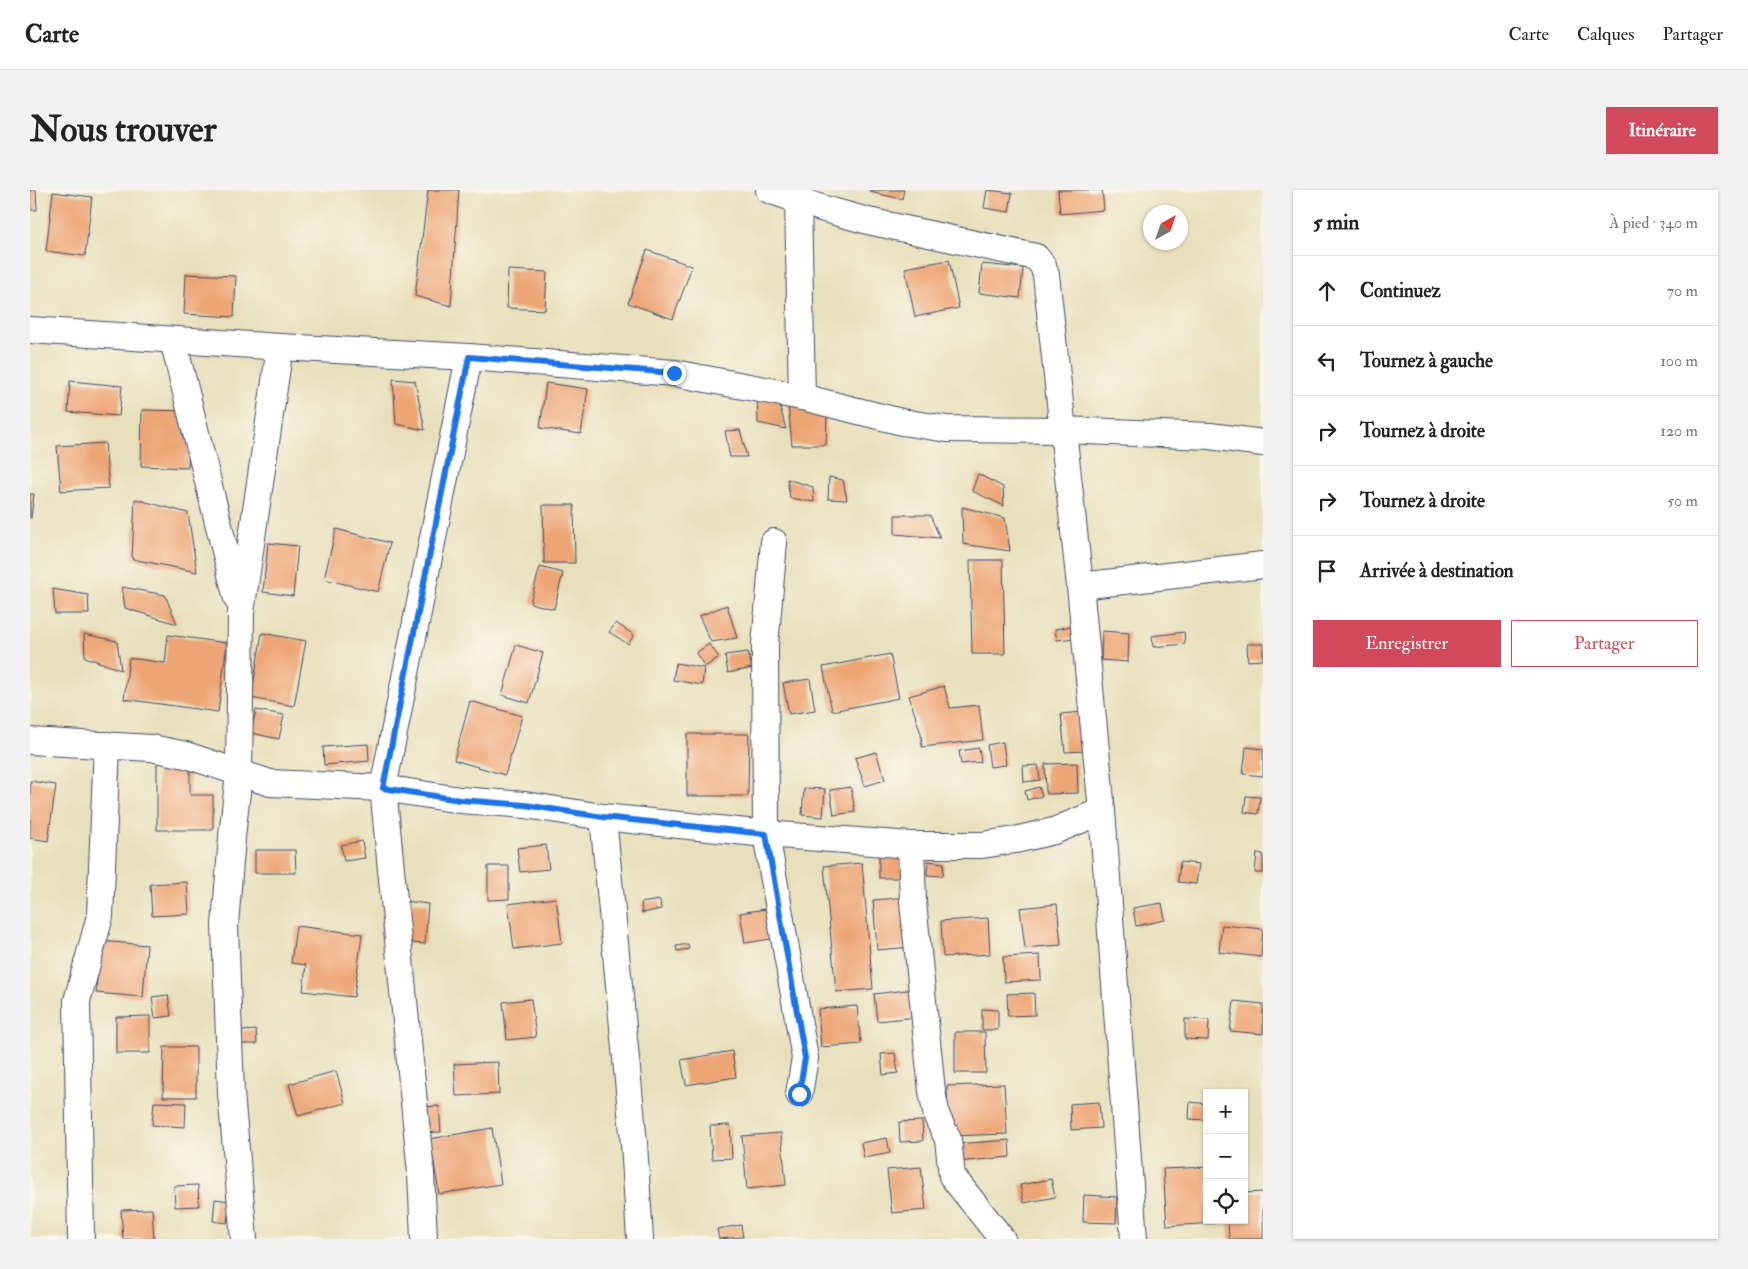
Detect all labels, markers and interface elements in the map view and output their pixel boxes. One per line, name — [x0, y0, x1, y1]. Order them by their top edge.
text: Carte — [25, 19, 79, 50]
text: Carte — [1508, 23, 1549, 46]
text: Calques — [1577, 23, 1634, 46]
text: Partager — [1662, 23, 1723, 46]
button: Itinéraire — [1606, 107, 1718, 154]
text: Nous trouver — [30, 108, 217, 152]
north arrow — [1143, 205, 1188, 250]
text: 5 min — [1313, 209, 1359, 236]
text: À pied · 340 m — [1609, 213, 1698, 233]
icon: ahead — [1313, 277, 1341, 305]
text: Continuez — [1360, 279, 1441, 303]
text: 70 m — [1667, 281, 1698, 301]
icon: left — [1313, 347, 1341, 375]
text: Tournez à gauche — [1360, 349, 1493, 373]
text: 100 m — [1660, 351, 1698, 371]
route end — [663, 362, 686, 385]
icon: right — [1313, 417, 1341, 445]
text: Tournez à droite — [1360, 419, 1485, 443]
text: 120 m — [1660, 421, 1698, 441]
icon: right — [1313, 487, 1341, 515]
text: Tournez à droite — [1360, 489, 1485, 513]
text: 50 m — [1667, 491, 1698, 511]
icon: arrive — [1313, 557, 1341, 585]
text: Arrivée à destination — [1360, 559, 1514, 583]
button: Enregistrer — [1313, 620, 1501, 667]
button: Partager — [1511, 620, 1698, 667]
route start — [788, 1083, 811, 1106]
map controls — [1203, 1089, 1248, 1224]
button: + — [1203, 1089, 1248, 1134]
button: − — [1203, 1134, 1248, 1179]
button: locate — [1203, 1179, 1248, 1224]

